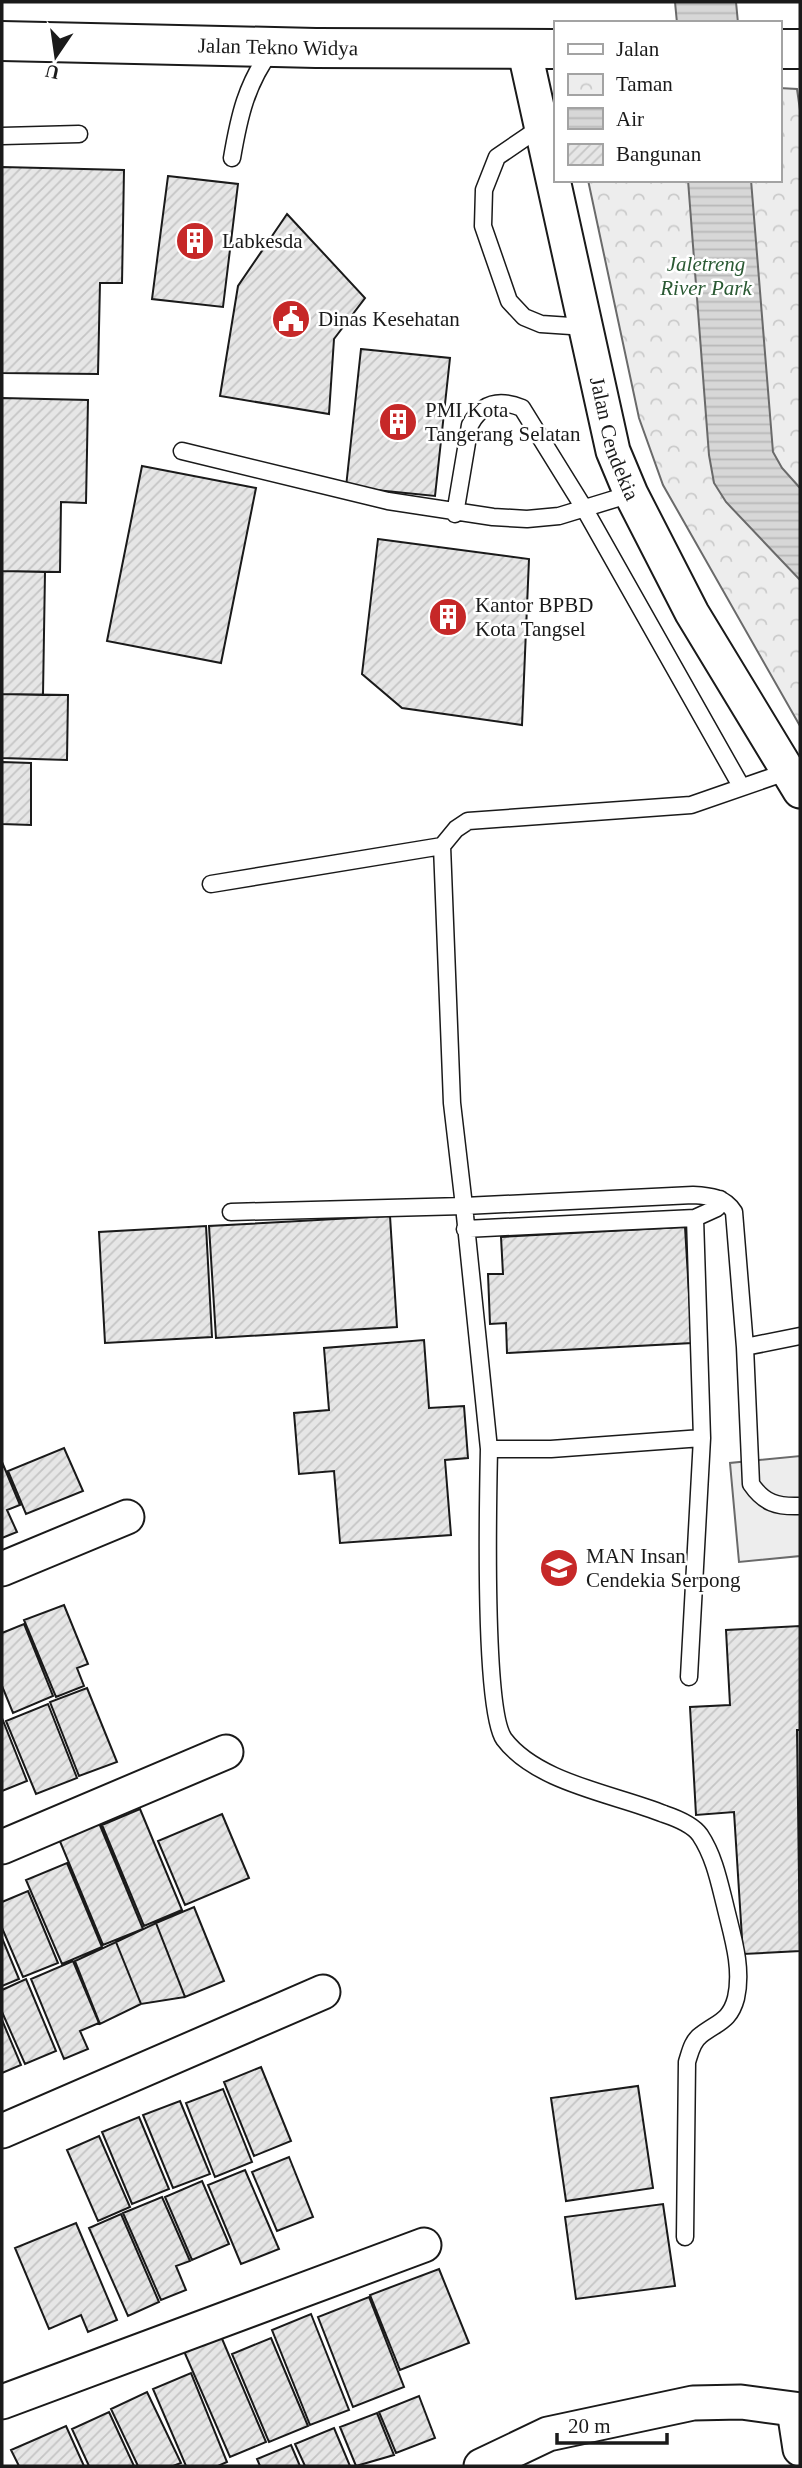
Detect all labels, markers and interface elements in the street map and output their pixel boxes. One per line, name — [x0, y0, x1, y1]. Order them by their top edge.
north arrow — [21, 21, 91, 91]
legend — [554, 21, 781, 182]
street label: Jalan Tekno Widya — [198, 33, 359, 60]
text: Jalan — [616, 37, 660, 61]
text: U — [43, 60, 61, 84]
text: Taman — [616, 72, 673, 96]
text: Air — [616, 107, 644, 131]
text: Bangunan — [616, 142, 702, 166]
building icon: Labkesda — [174, 220, 216, 262]
place label: Labkesda — [222, 229, 303, 253]
park label: Jaletreng River Park — [659, 252, 752, 300]
public building icon: Dinas Kesehatan — [270, 298, 312, 340]
place label: Dinas Kesehatan — [318, 307, 460, 331]
street label: Jalan Cendekia — [585, 375, 645, 505]
place label: PMI Kota Tangerang Selatan — [425, 398, 581, 446]
building icon: PMI Kota Tangerang Selatan — [377, 401, 419, 443]
place label: Kantor BPBD Kota Tangsel — [475, 593, 593, 641]
building icon: Kantor BPBD Kota Tangsel — [427, 596, 469, 638]
place label: MAN Insan Cendekia Serpong — [586, 1544, 741, 1592]
school or university icon: MAN Insan Cendekia Serpong — [538, 1547, 580, 1589]
scale bar — [557, 2402, 667, 2446]
text: 20 m — [568, 2414, 611, 2438]

